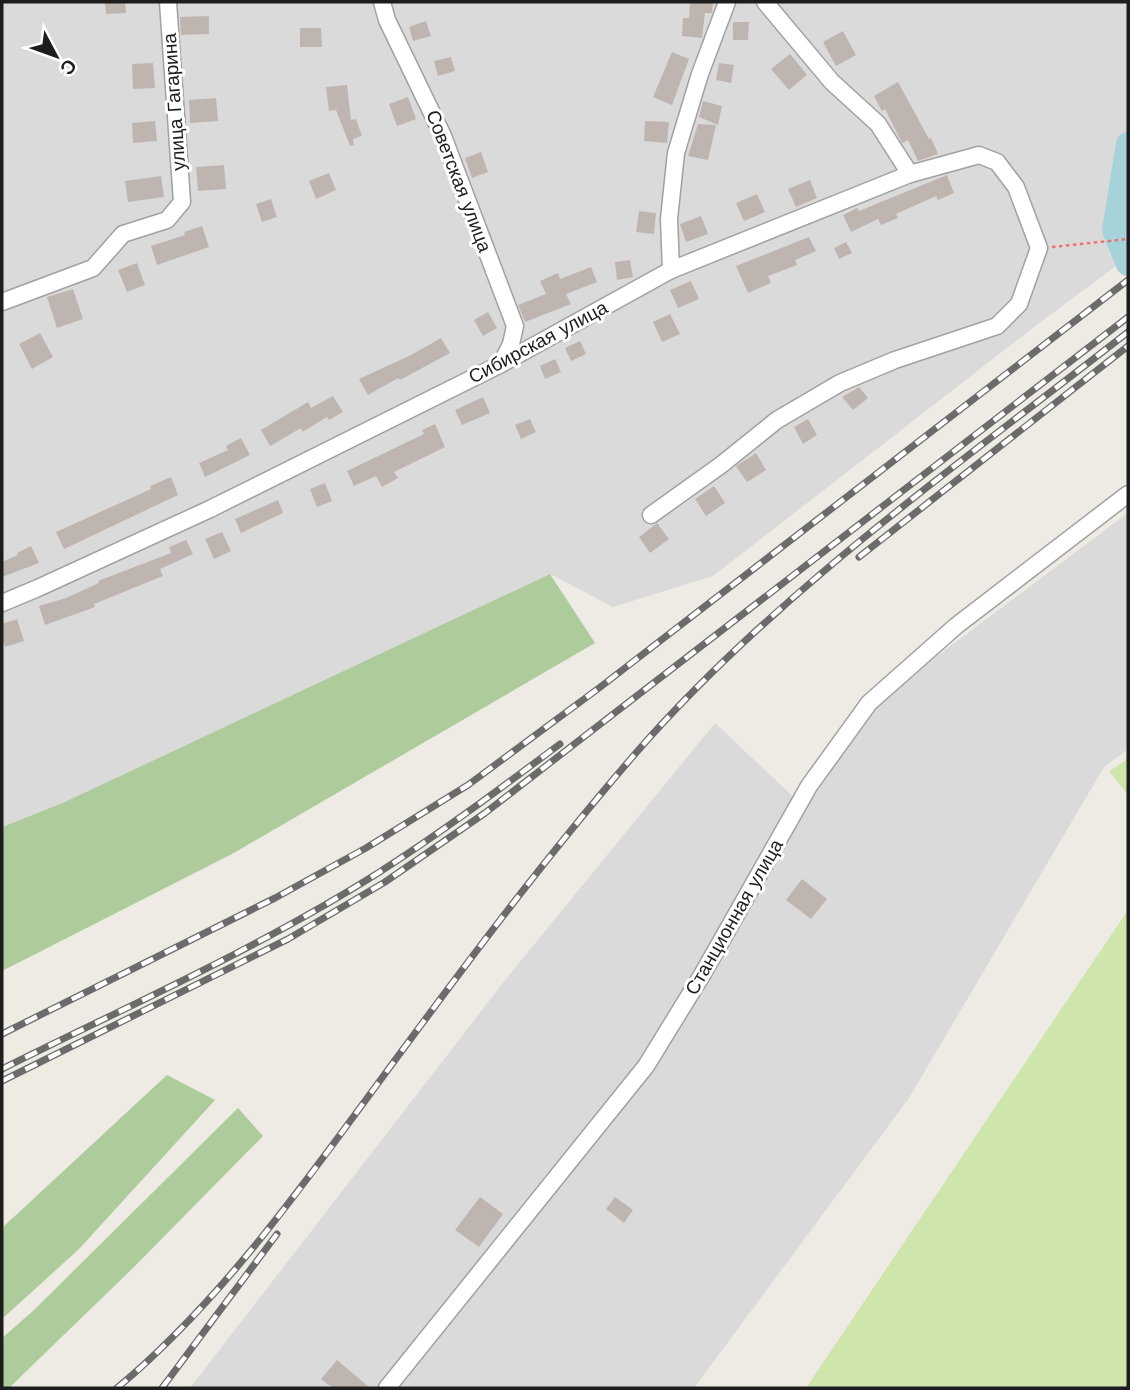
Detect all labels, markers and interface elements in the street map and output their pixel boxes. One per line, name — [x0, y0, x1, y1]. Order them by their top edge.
north arrow — [21, 21, 91, 91]
street label: улица Гагарина — [158, 32, 190, 172]
text: С — [55, 54, 82, 80]
street label: Советская улица — [421, 107, 497, 256]
street label: Сибирская улица — [465, 295, 612, 388]
street label: Станционная улица — [680, 835, 788, 999]

